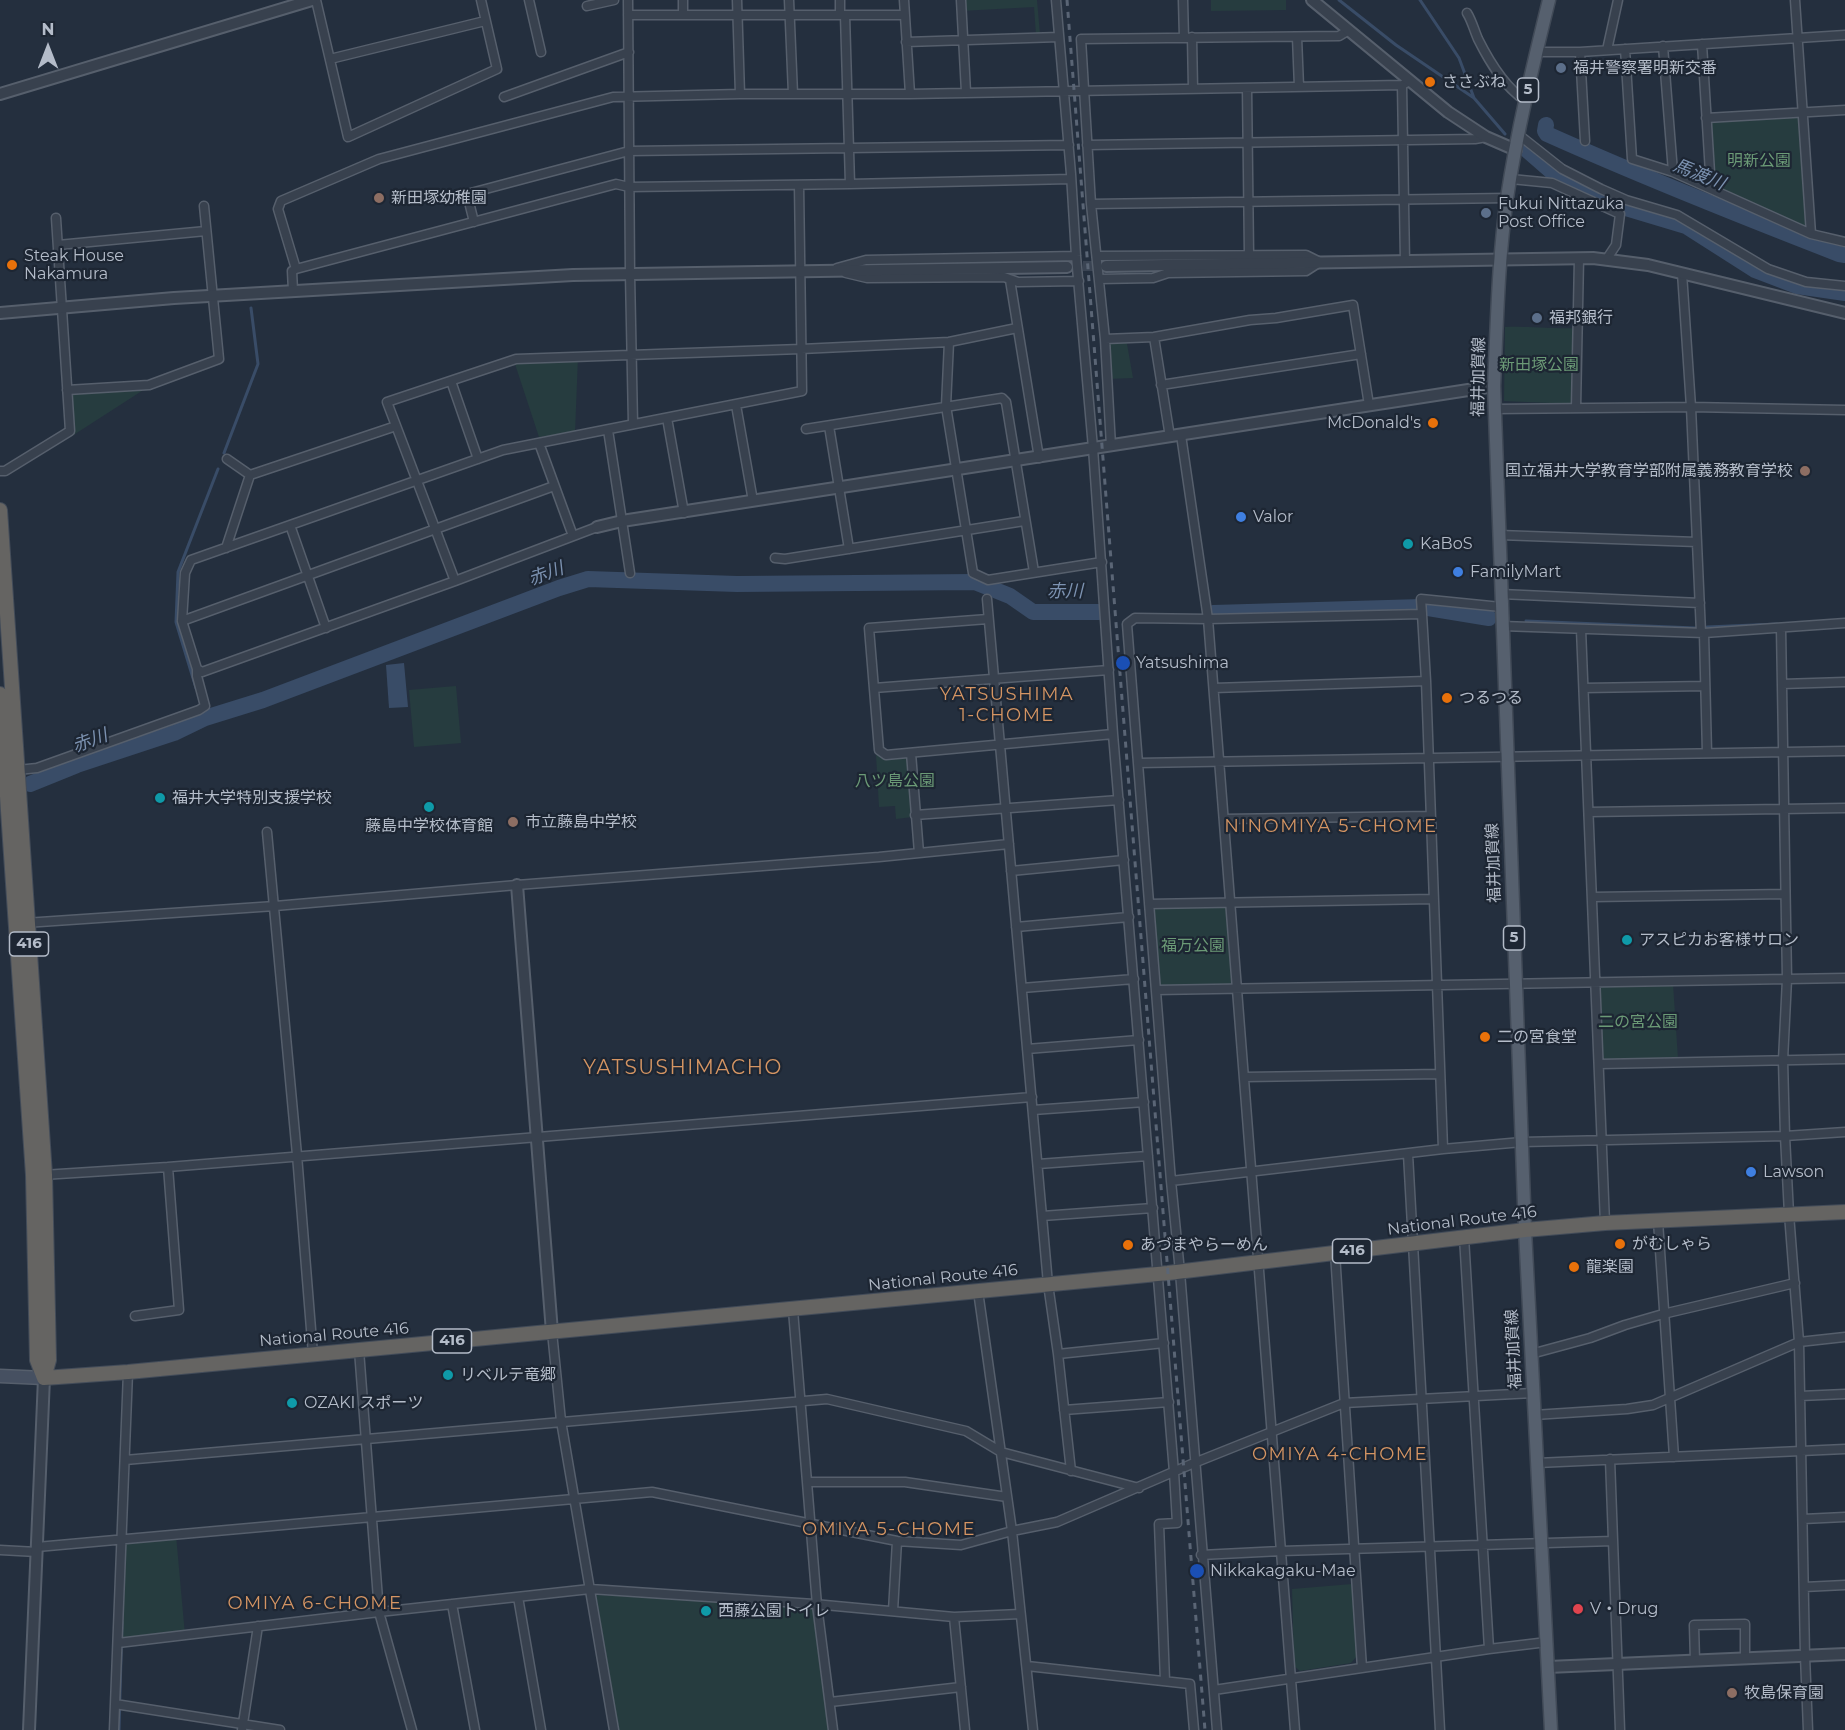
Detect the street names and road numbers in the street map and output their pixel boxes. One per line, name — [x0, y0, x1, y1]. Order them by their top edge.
road number: 5 — [1518, 78, 1538, 102]
street label: 福井加賀線 — [1469, 337, 1489, 417]
street label: 福井加賀線 — [1483, 823, 1505, 903]
road number: 5 — [1504, 926, 1524, 950]
road number: 416 — [9, 932, 48, 956]
street label: National Route 416 — [1386, 1202, 1538, 1240]
road number: 416 — [1332, 1239, 1372, 1263]
street label: National Route 416 — [867, 1261, 1019, 1295]
street label: 福井加賀線 — [1502, 1309, 1526, 1389]
street label: National Route 416 — [258, 1319, 410, 1351]
road number: 416 — [432, 1329, 472, 1353]

